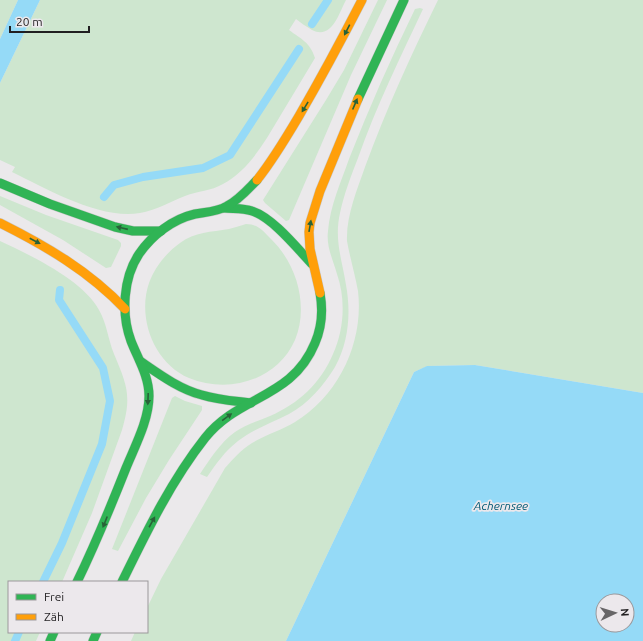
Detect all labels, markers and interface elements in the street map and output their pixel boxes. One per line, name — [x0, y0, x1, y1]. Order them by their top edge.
scale bar — [10, 8, 89, 34]
text: 20 m — [16, 15, 43, 28]
one-way arrow — [344, 25, 350, 36]
one-way arrow — [352, 99, 358, 110]
one-way arrow — [301, 101, 308, 113]
one-way arrow — [307, 220, 313, 232]
one-way arrow — [116, 225, 128, 231]
one-way arrow — [29, 237, 40, 244]
one-way arrow — [144, 393, 151, 405]
one-way arrow — [222, 413, 232, 421]
water label: Achernsee — [473, 499, 528, 512]
one-way arrow — [101, 516, 107, 528]
one-way arrow — [148, 516, 155, 528]
legend — [8, 581, 148, 633]
text: Frei — [44, 590, 64, 603]
north arrow — [595, 593, 635, 633]
text: N — [619, 608, 631, 617]
text: Zäh — [44, 610, 64, 623]

